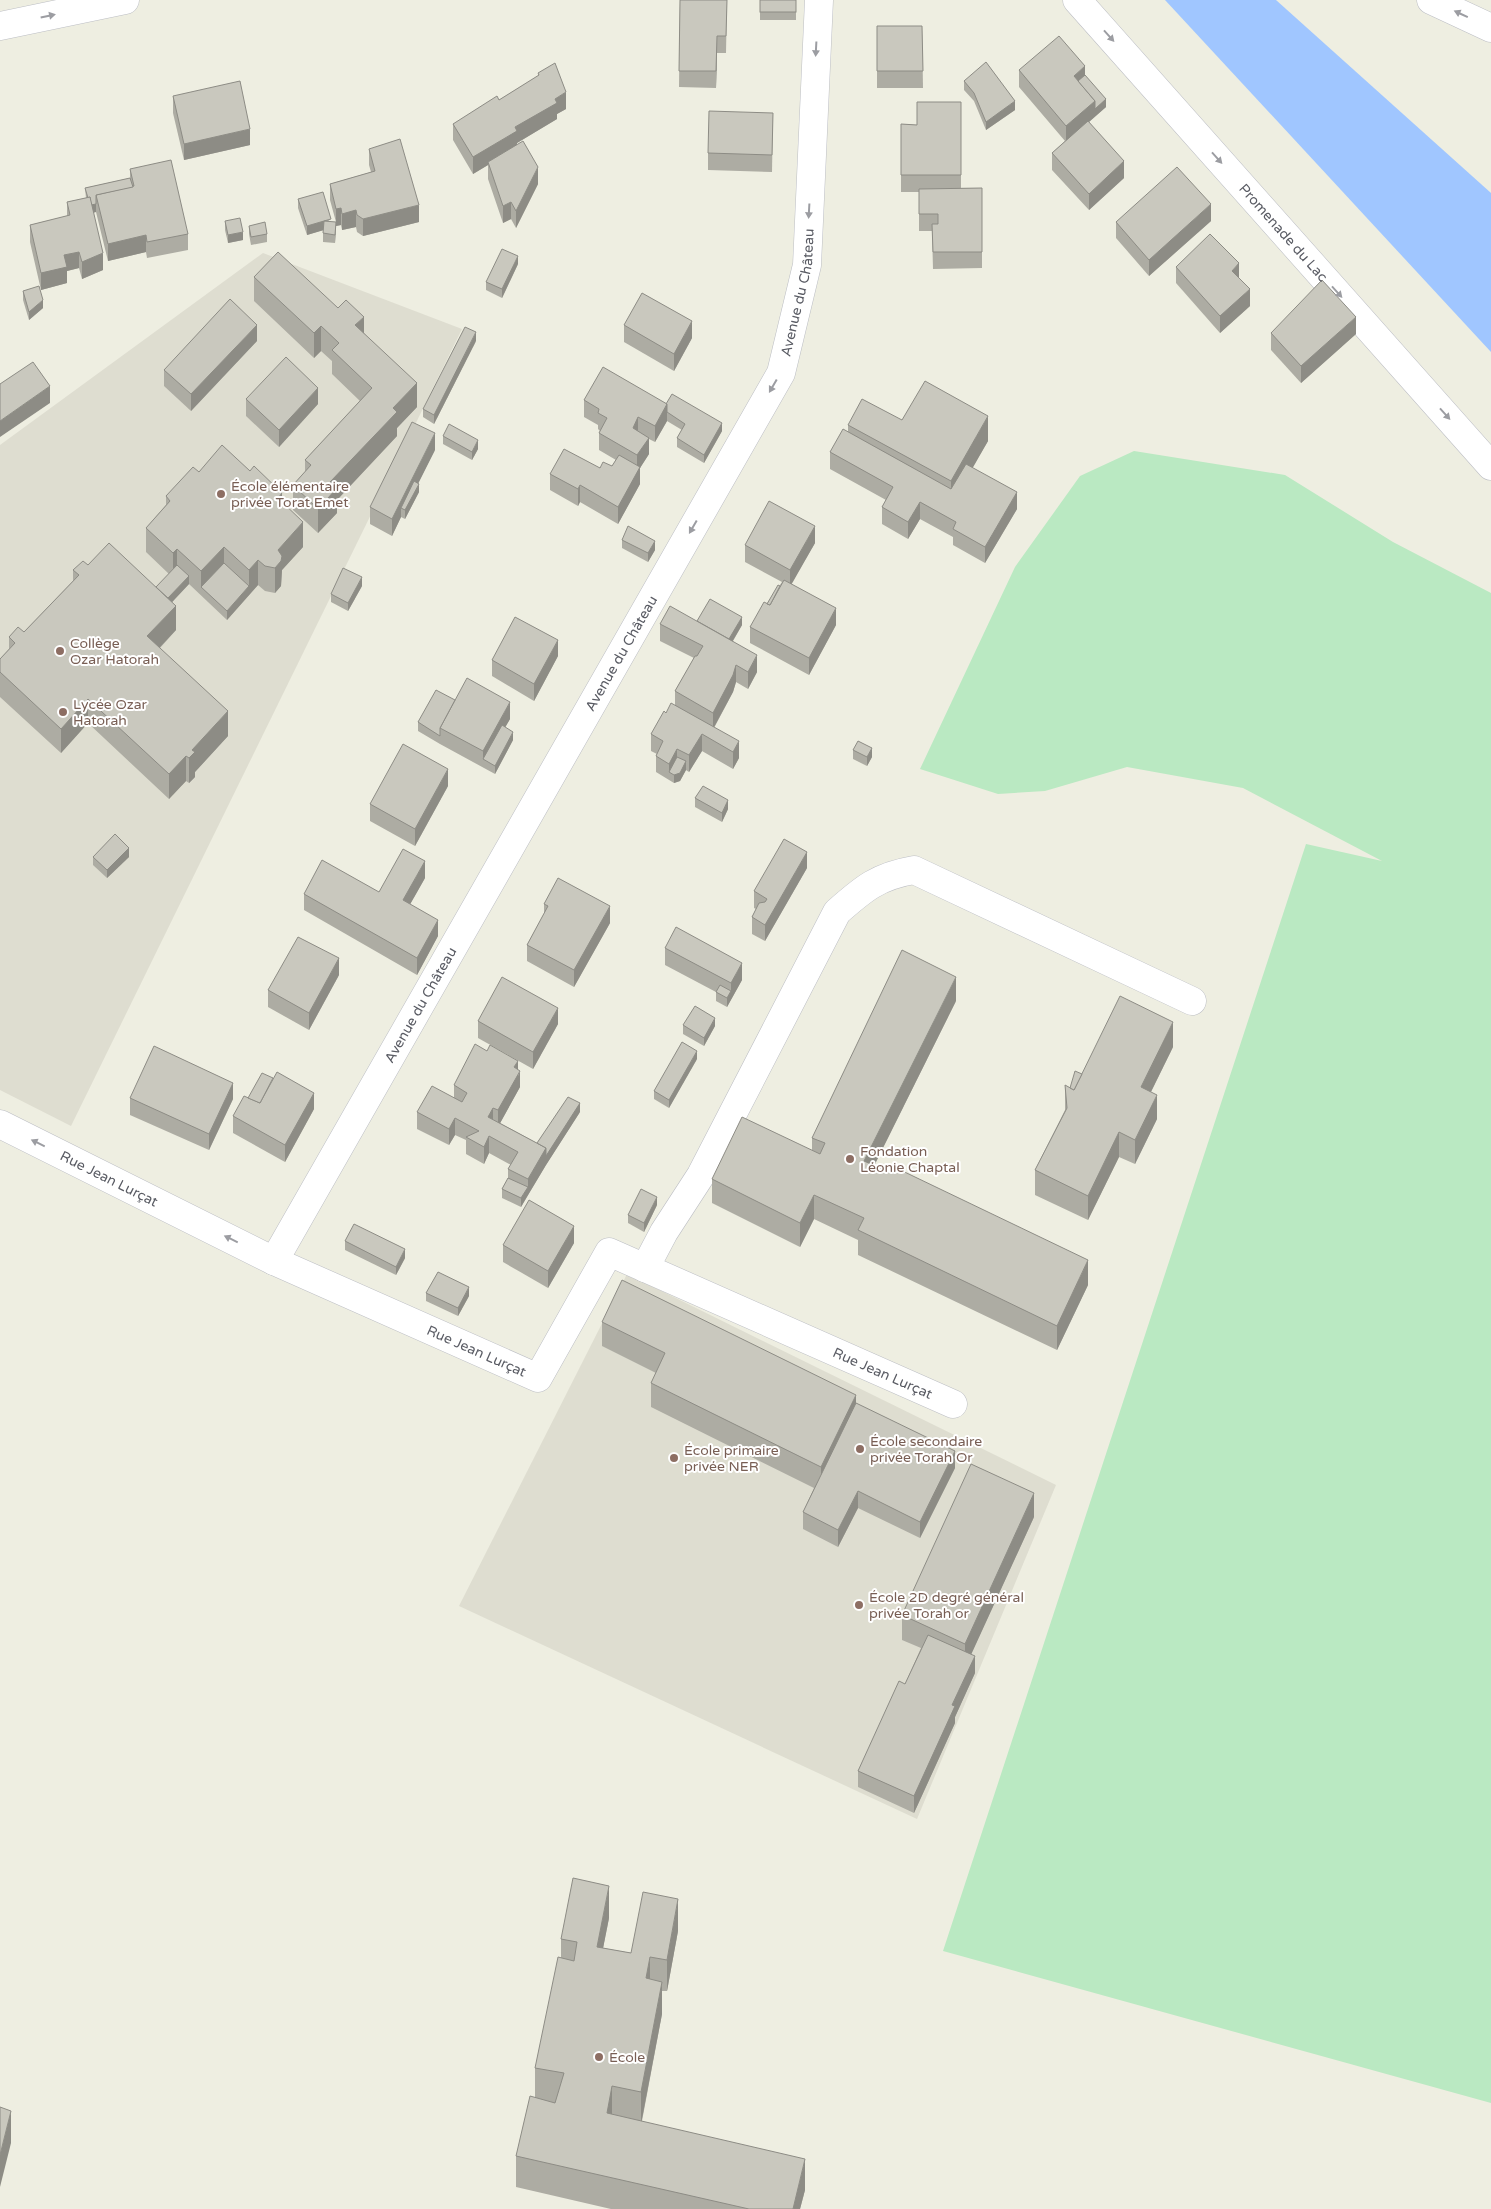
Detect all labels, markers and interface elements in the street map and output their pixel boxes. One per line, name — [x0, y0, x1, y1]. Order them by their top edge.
one-way arrow — [1454, 9, 1468, 17]
one-way arrow — [40, 12, 55, 20]
one-way arrow — [1103, 30, 1115, 42]
one-way arrow — [812, 41, 820, 57]
one-way arrow — [1211, 152, 1222, 164]
street label: Promenade du Lac — [1235, 180, 1331, 285]
one-way arrow — [805, 203, 813, 219]
street label: Avenue du Château — [777, 228, 818, 358]
one-way arrow — [1331, 286, 1343, 298]
one-way arrow — [769, 378, 777, 393]
one-way arrow — [1439, 407, 1451, 419]
place label: École élémentaire privée Torat Emet — [231, 478, 349, 511]
marker: École élémentaire privée Torat Emet — [215, 488, 227, 500]
one-way arrow — [688, 520, 697, 534]
street label: Avenue du Château — [582, 593, 661, 714]
place label: Collège Ozar Hatorah — [70, 635, 159, 668]
marker: Collège Ozar Hatorah — [54, 645, 66, 657]
place label: Lycée Ozar Hatorah — [73, 696, 148, 729]
marker: Lycée Ozar Hatorah — [57, 706, 69, 718]
street label: Avenue du Château — [381, 944, 460, 1066]
one-way arrow — [31, 1139, 46, 1147]
place label: Fondation Léonie Chaptal — [860, 1143, 960, 1176]
street label: Rue Jean Lurçat — [57, 1148, 161, 1211]
marker: Fondation Léonie Chaptal — [844, 1153, 856, 1165]
one-way arrow — [224, 1235, 238, 1243]
street label: Rue Jean Lurçat — [424, 1322, 529, 1381]
street label: Rue Jean Lurçat — [830, 1344, 935, 1403]
place label: École secondaire privée Torah Or — [870, 1433, 982, 1466]
place label: École primaire privée NER — [684, 1442, 779, 1475]
marker: École secondaire privée Torah Or — [854, 1443, 866, 1455]
marker: École primaire privée NER — [668, 1452, 680, 1464]
place label: École 2D degré général privée Torah or — [869, 1589, 1024, 1622]
marker: École 2D degré général privée Torah or — [853, 1599, 865, 1611]
place label: École — [609, 2049, 645, 2066]
marker: École — [593, 2051, 605, 2063]

